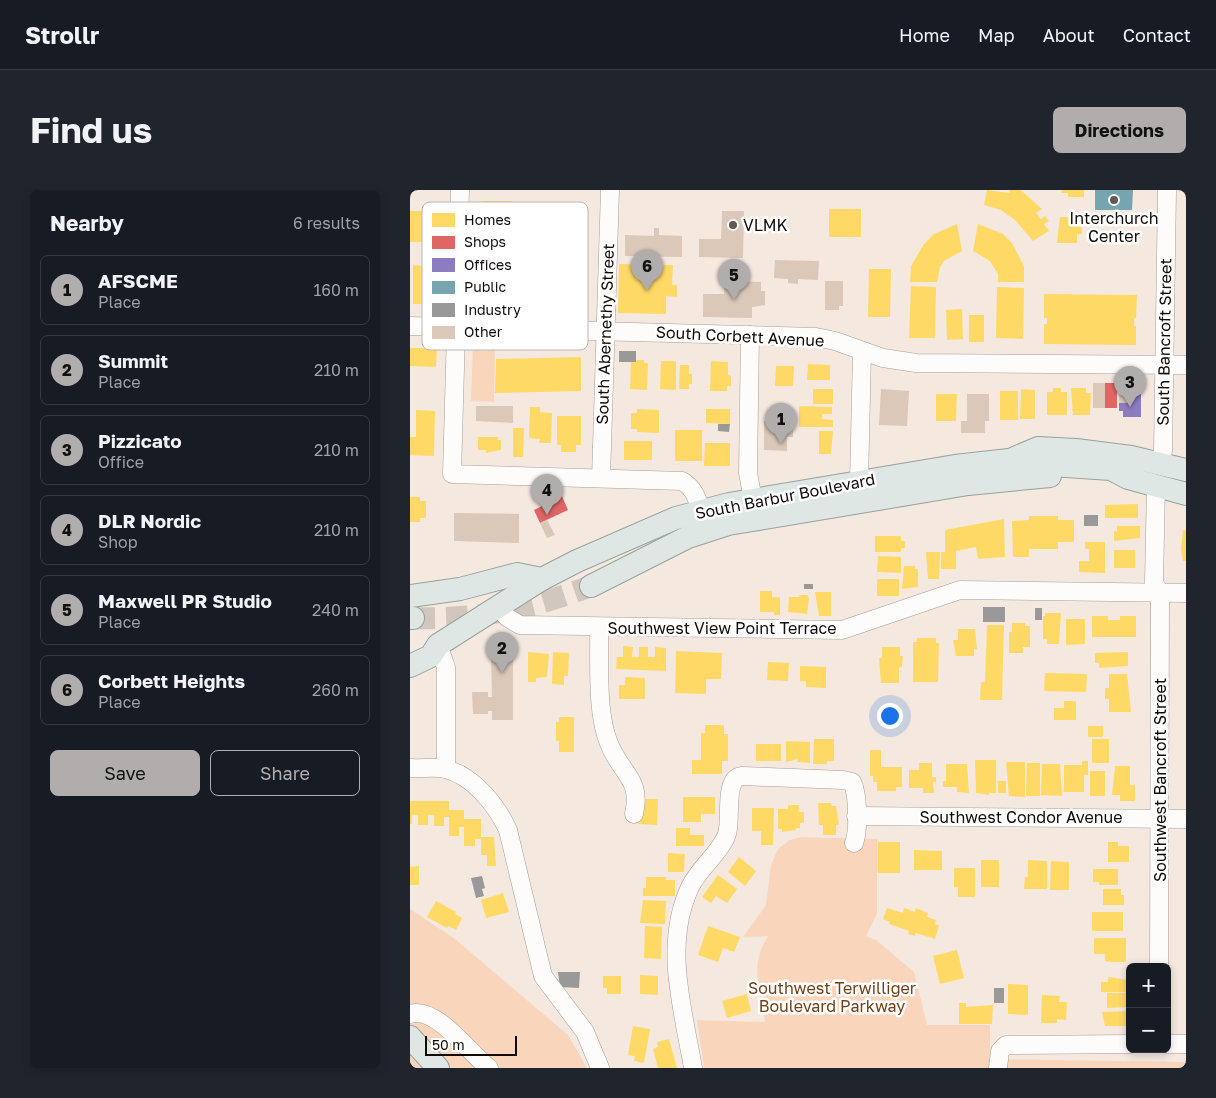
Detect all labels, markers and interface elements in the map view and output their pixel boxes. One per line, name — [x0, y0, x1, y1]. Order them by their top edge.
text: Strollr — [25, 20, 99, 49]
text: Home — [899, 24, 950, 46]
text: Map — [978, 24, 1015, 46]
text: About — [1043, 24, 1095, 46]
text: Contact — [1123, 24, 1191, 46]
button: Directions — [1053, 107, 1186, 153]
text: Find us — [30, 109, 152, 151]
marker: Interchurch Center — [1108, 194, 1120, 206]
legend — [422, 202, 588, 350]
place label: Interchurch Center — [1069, 208, 1159, 246]
text: Nearby — [50, 210, 124, 236]
text: Homes — [464, 211, 511, 228]
text: 6 results — [293, 213, 360, 233]
place label: VLMK — [743, 215, 788, 235]
marker: VLMK — [727, 219, 739, 231]
text: Shops — [464, 233, 506, 250]
street label: South Abernethy Street — [592, 243, 618, 425]
pin: 6 — [631, 250, 663, 291]
text: Offices — [464, 256, 512, 273]
street label: South Bancroft Street — [1153, 258, 1175, 426]
pin: 5 — [718, 259, 750, 300]
text: AFSCME — [98, 269, 178, 292]
text: Public — [464, 278, 506, 295]
text: 1 — [63, 280, 71, 300]
text: 160 m — [313, 280, 359, 300]
text: Place — [98, 292, 141, 312]
text: Industry — [464, 301, 521, 318]
street label: South Corbett Avenue — [655, 322, 825, 350]
text: Other — [464, 323, 503, 340]
text: Summit — [98, 349, 168, 372]
text: 2 — [62, 360, 72, 380]
text: 210 m — [314, 360, 359, 380]
pin: 3 — [1114, 366, 1146, 407]
text: Place — [98, 372, 141, 392]
pin: 1 — [765, 403, 797, 444]
text: Pizzicato — [98, 429, 182, 452]
text: 3 — [62, 440, 72, 460]
text: 210 m — [314, 440, 359, 460]
text: Office — [98, 452, 144, 472]
street label: South Barbur Boulevard — [693, 469, 877, 523]
pin: 4 — [531, 474, 563, 515]
text: DLR Nordic — [98, 509, 201, 532]
text: 4 — [62, 520, 72, 540]
text: 210 m — [314, 520, 359, 540]
text: Shop — [98, 532, 138, 552]
text: Maxwell PR Studio — [98, 589, 272, 612]
text: 5 — [62, 600, 72, 620]
text: 240 m — [312, 600, 359, 620]
text: Place — [98, 612, 141, 632]
street label: Southwest View Point Terrace — [607, 618, 837, 638]
pin: 2 — [486, 632, 518, 673]
text: Corbett Heights — [98, 669, 245, 692]
street label: Southwest Bancroft Street — [1150, 678, 1170, 882]
text: 6 — [62, 680, 72, 700]
text: 260 m — [312, 680, 359, 700]
text: Place — [98, 692, 141, 712]
your location — [877, 703, 903, 729]
button: Save — [50, 750, 200, 796]
button: Share — [210, 750, 360, 796]
street label: Southwest Condor Avenue — [919, 807, 1123, 827]
map controls — [1126, 963, 1171, 1053]
button: + — [1126, 963, 1171, 1008]
park label: Southwest Terwilliger Boulevard Parkway — [748, 978, 916, 1016]
button: − — [1126, 1008, 1171, 1053]
scale bar — [425, 1033, 518, 1056]
text: 50 m — [432, 1036, 465, 1053]

